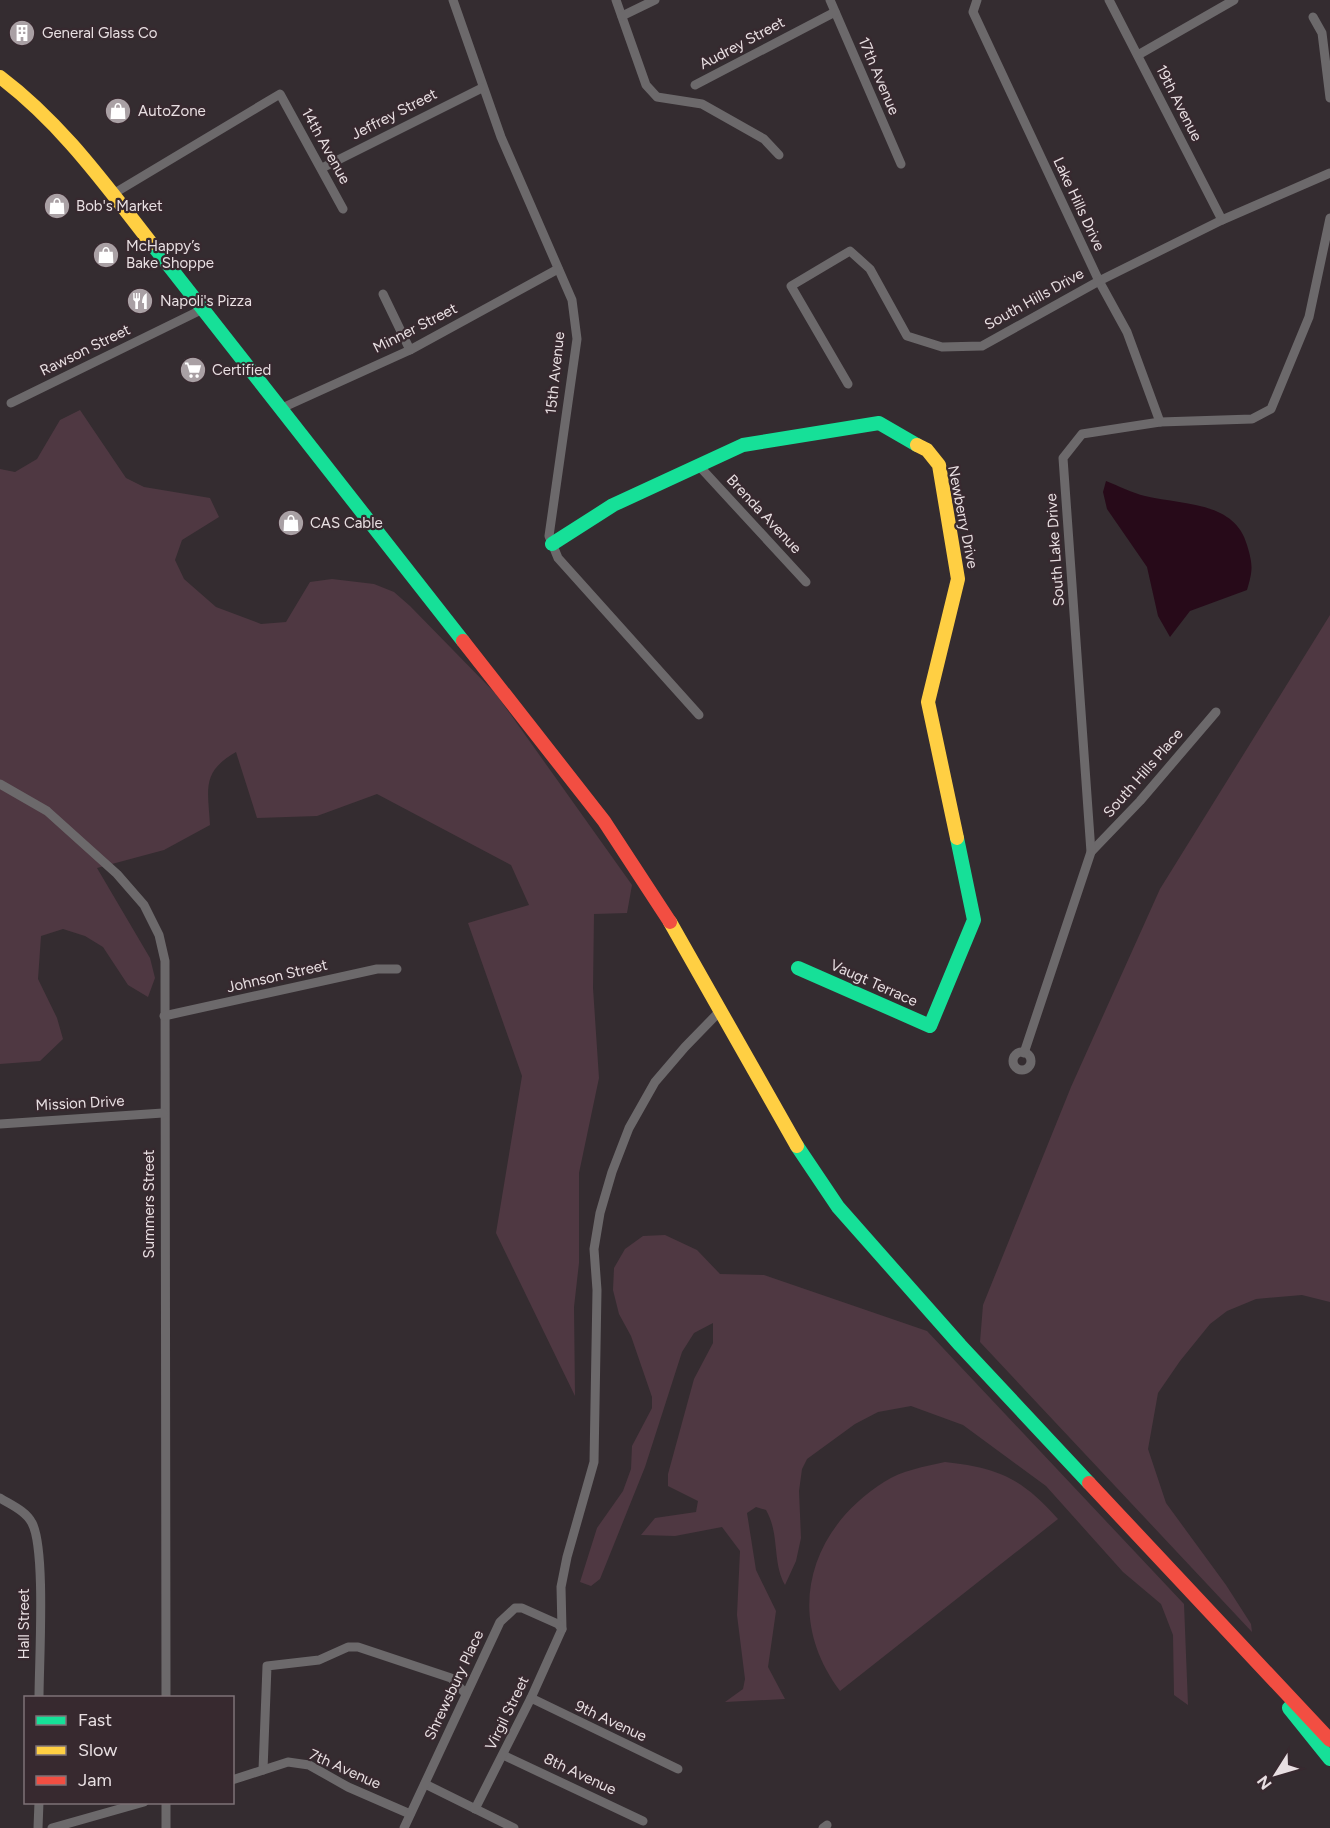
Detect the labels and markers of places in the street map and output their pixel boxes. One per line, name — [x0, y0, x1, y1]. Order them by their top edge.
building icon: General Glass Co — [7, 18, 37, 48]
place label: General Glass Co — [42, 24, 158, 42]
shop icon: AutoZone — [103, 96, 133, 126]
place label: AutoZone — [138, 102, 206, 120]
shop icon: Bob's Market — [42, 191, 72, 221]
place label: Bob's Market — [76, 197, 163, 215]
place label: McHappy’s Bake Shoppe — [126, 237, 214, 272]
shop icon: McHappy’s Bake Shoppe — [91, 240, 121, 270]
restaurant icon: Napoli's Pizza — [125, 286, 155, 316]
place label: Napoli's Pizza — [160, 292, 252, 310]
supermarket icon: Certified — [178, 355, 208, 385]
place label: Certified — [212, 361, 271, 379]
shop icon: CAS Cable — [276, 508, 306, 538]
place label: CAS Cable — [310, 514, 383, 532]

